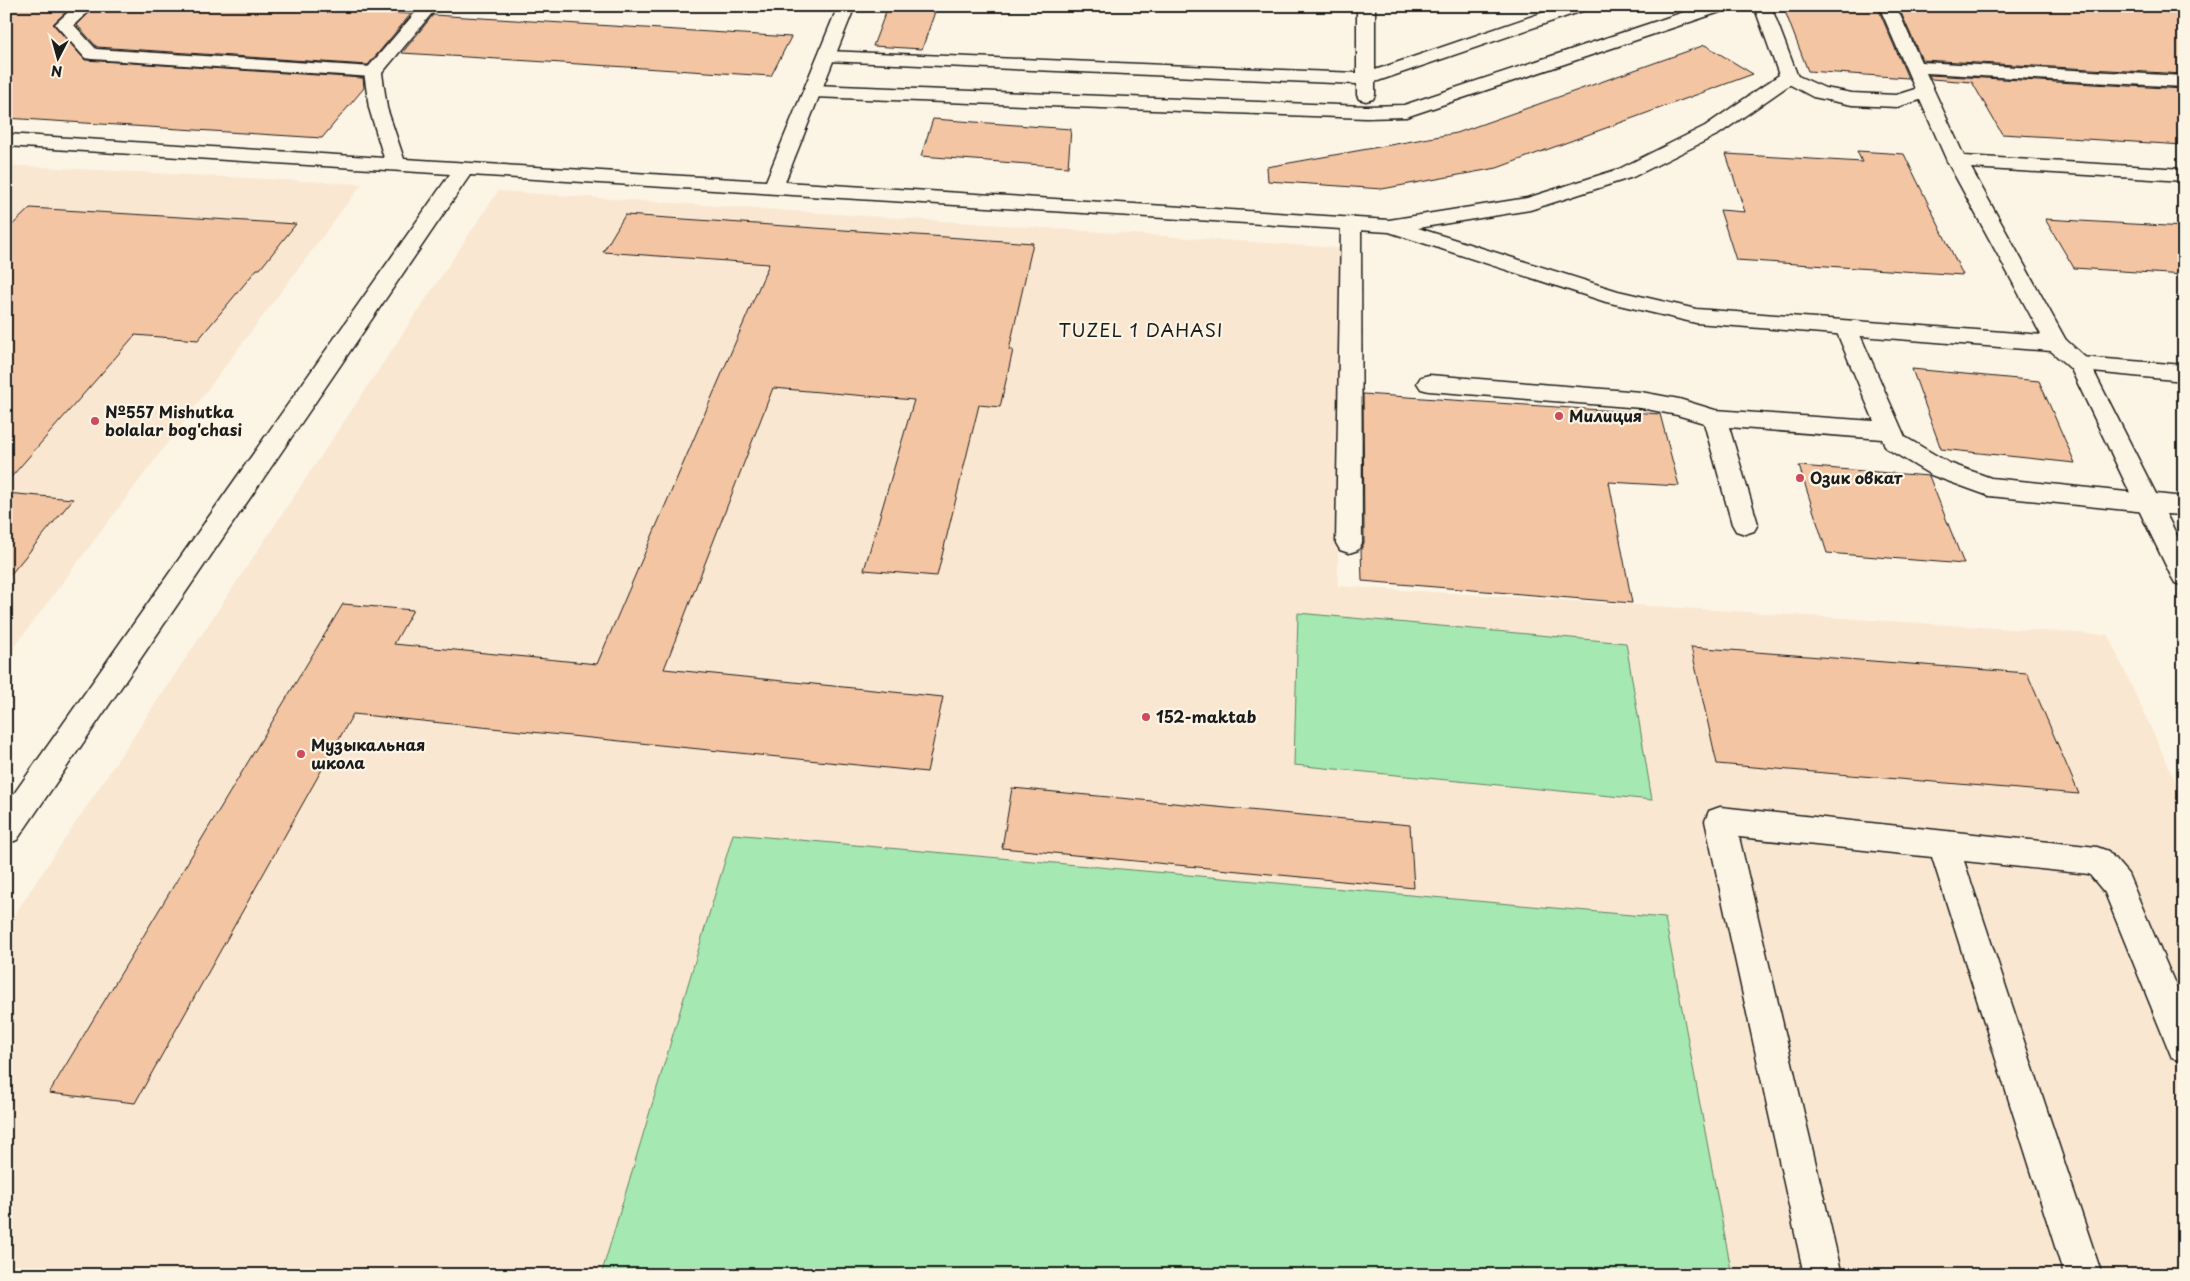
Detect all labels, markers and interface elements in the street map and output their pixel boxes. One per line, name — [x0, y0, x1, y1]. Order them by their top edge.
north arrow — [32, 32, 82, 82]
text: N — [50, 60, 63, 82]
district label: TUZEL 1 DAHASI — [1058, 316, 1224, 343]
place label: №557 Mishutka bolalar bog'chasi — [105, 399, 242, 441]
place label: Милиция — [1569, 403, 1642, 427]
marker: Милиция — [1553, 410, 1565, 422]
marker: №557 Mishutka bolalar bog'chasi — [89, 415, 101, 427]
place label: Озик овкат — [1810, 465, 1903, 489]
marker: Озик овкат — [1794, 472, 1806, 484]
place label: 152-maktab — [1156, 704, 1257, 728]
marker: 152-maktab — [1140, 711, 1152, 723]
place label: Музыкальная школа — [311, 732, 425, 774]
marker: Музыкальная школа — [295, 748, 307, 760]

